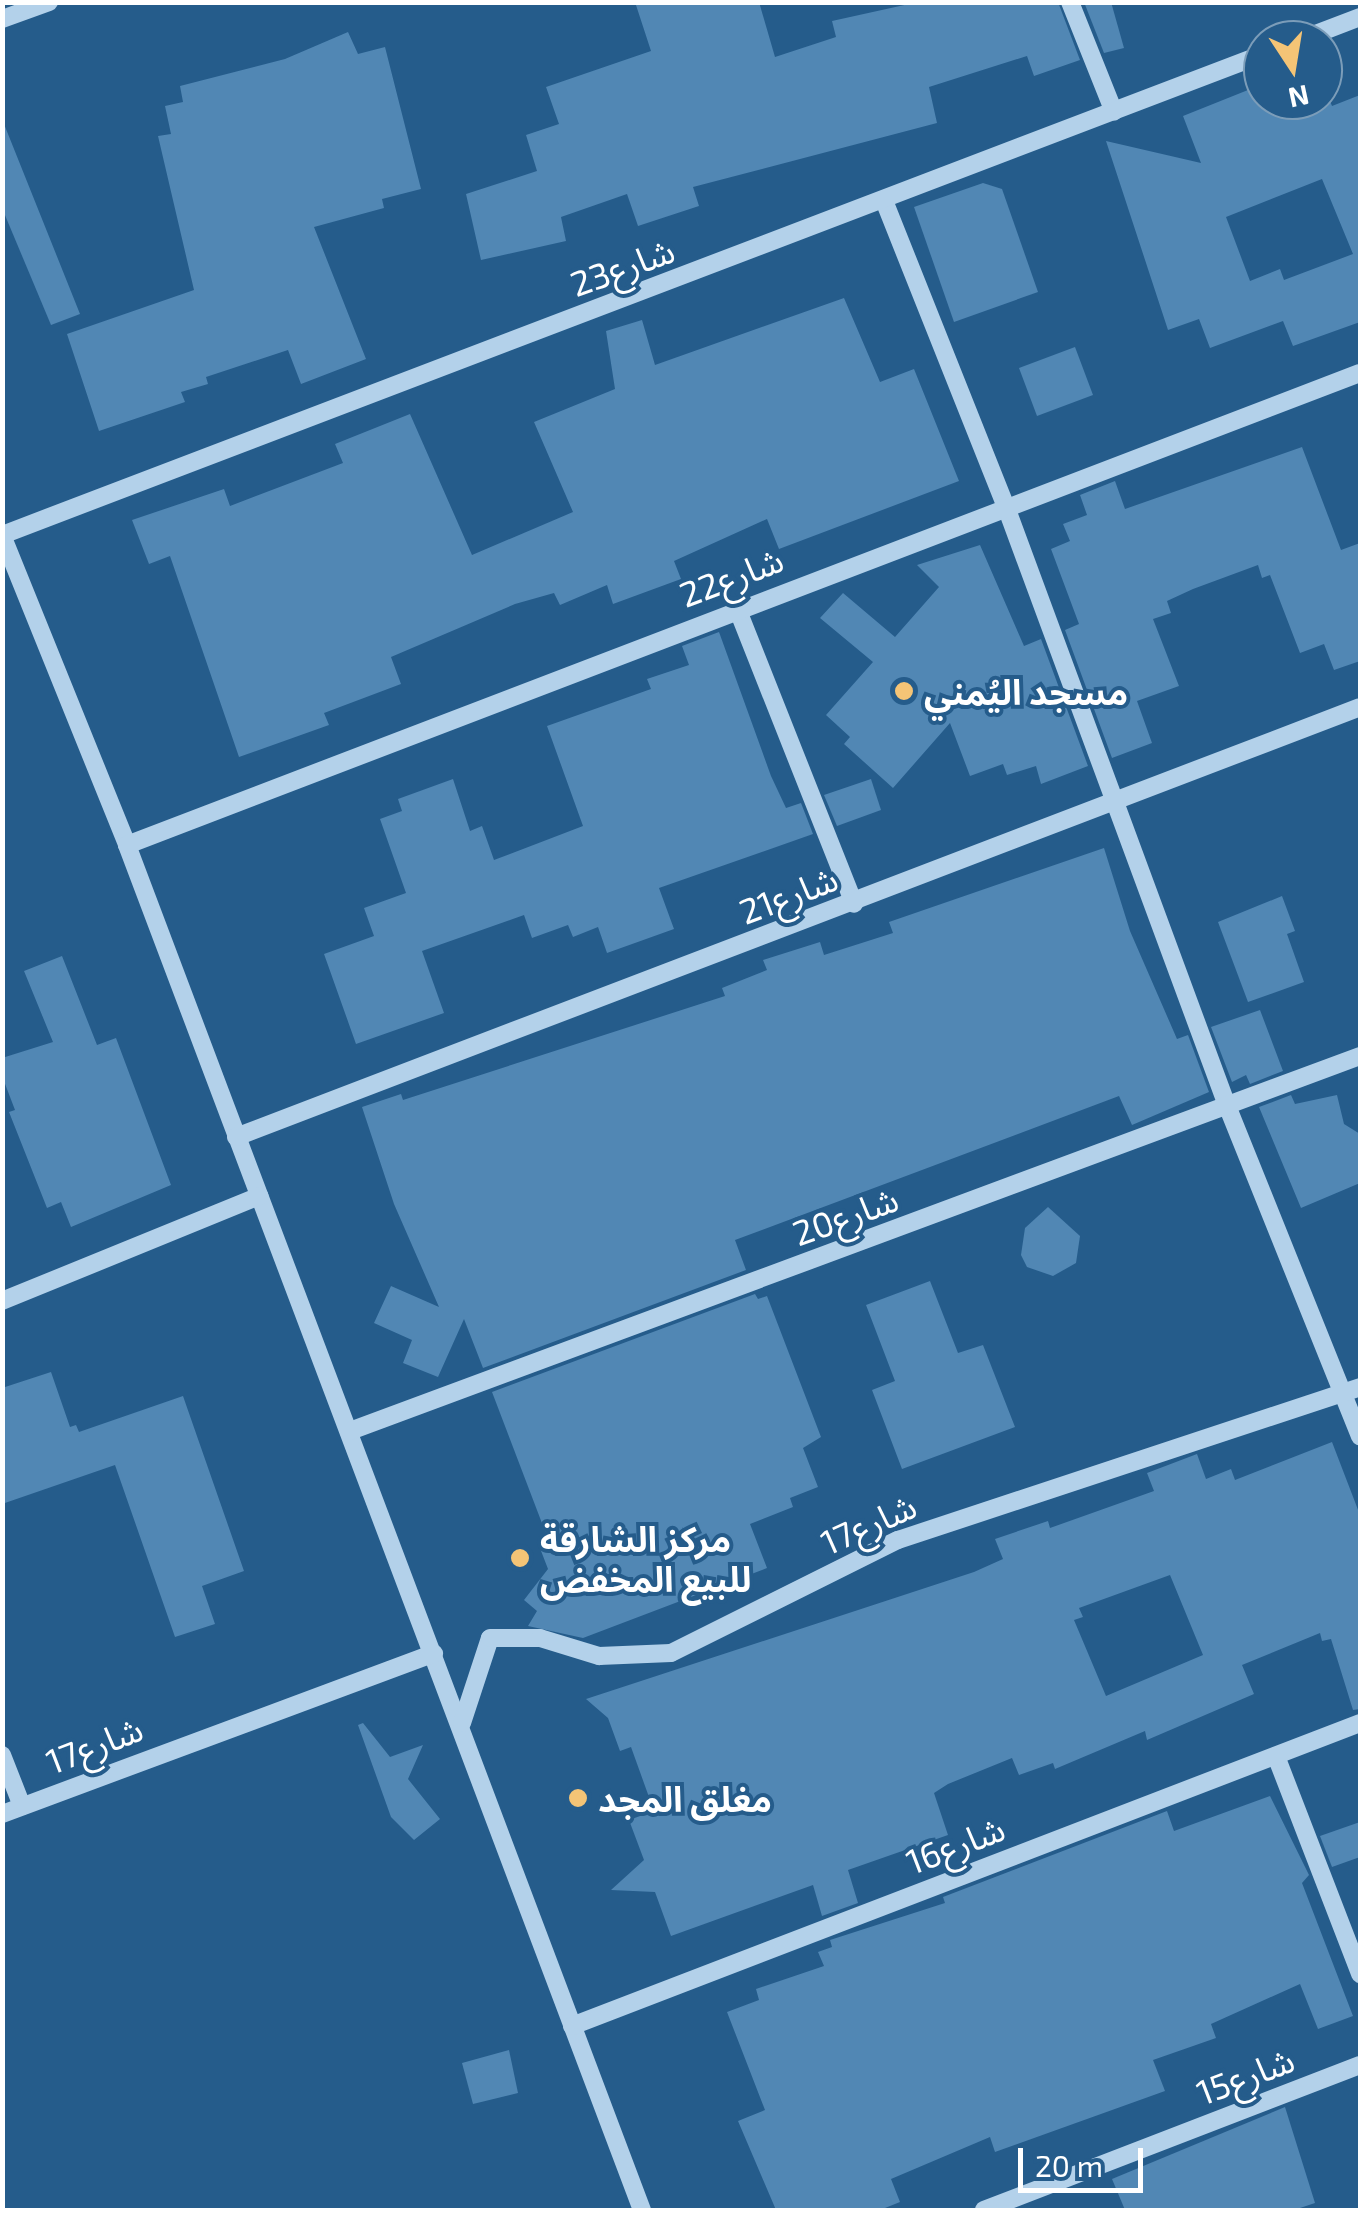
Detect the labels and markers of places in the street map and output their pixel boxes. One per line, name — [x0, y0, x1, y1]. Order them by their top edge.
place label: مسجد اليُمني — [924, 670, 1128, 712]
marker: مسجد اليُمني — [893, 680, 915, 702]
place label: مركز الشارقة للبيع المخفض — [540, 1517, 751, 1599]
marker: مركز الشارقة للبيع المخفض — [509, 1547, 531, 1569]
place label: مغلق المجد — [598, 1777, 772, 1819]
marker: مغلق المجد — [567, 1787, 589, 1809]

